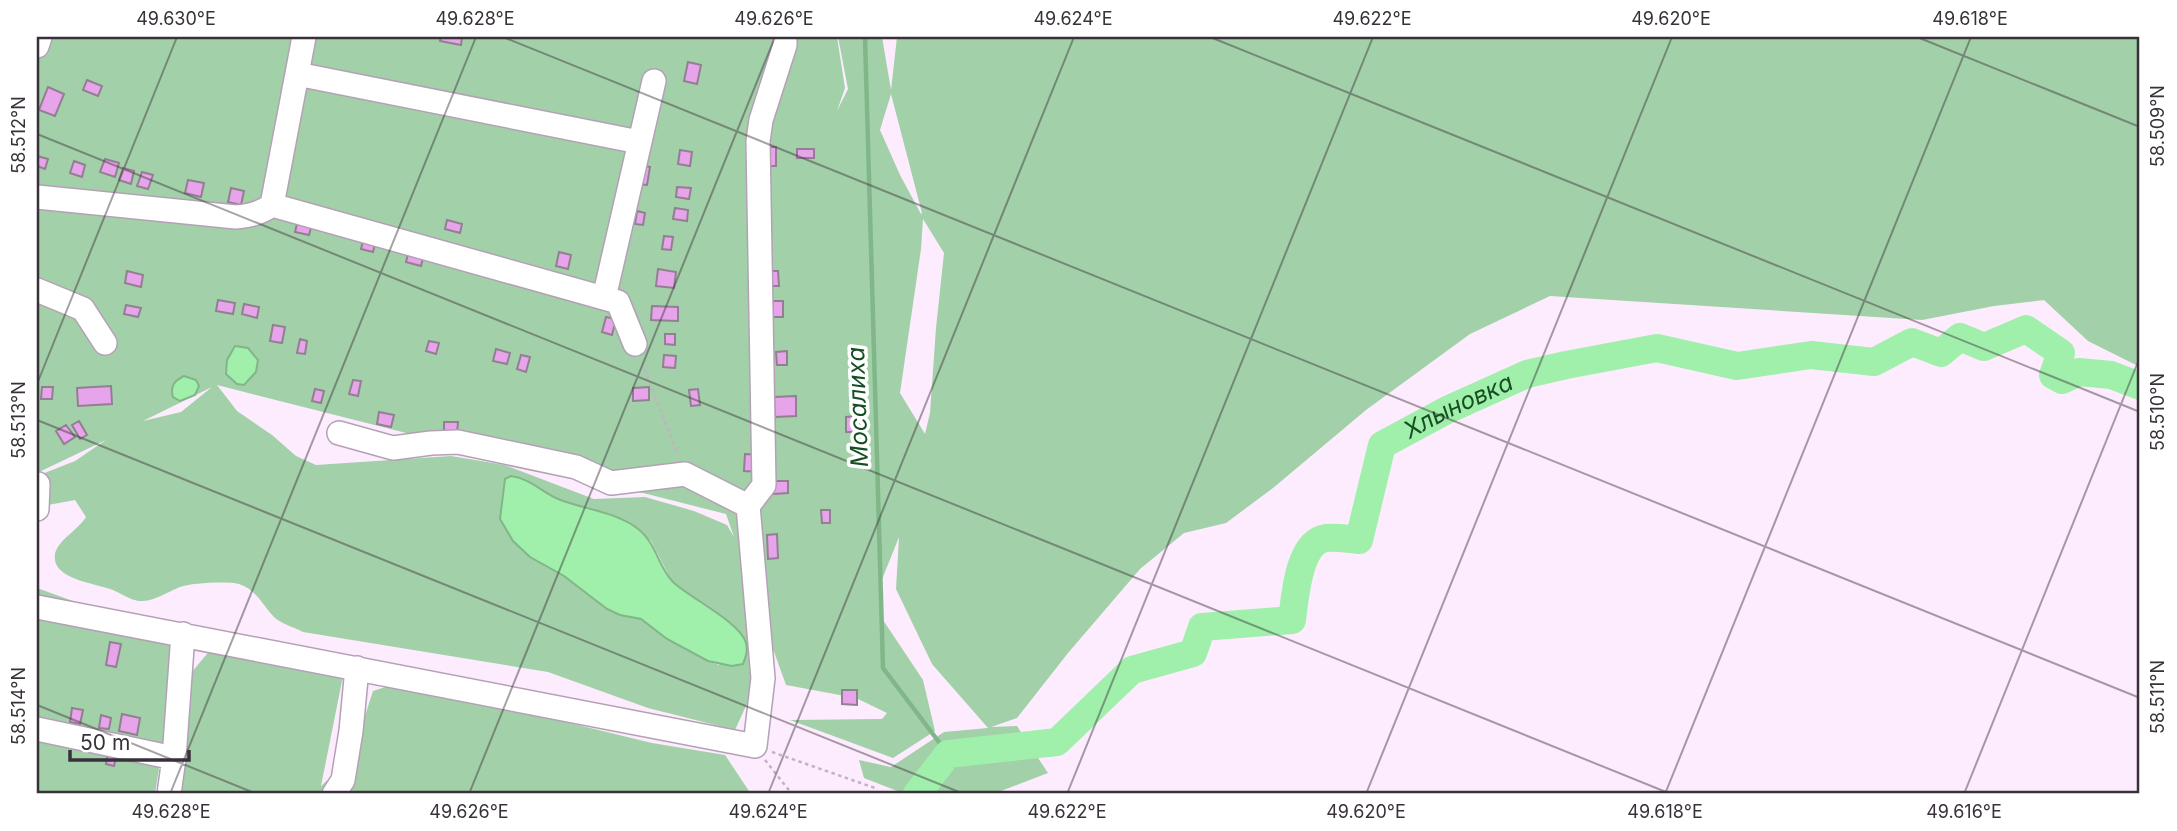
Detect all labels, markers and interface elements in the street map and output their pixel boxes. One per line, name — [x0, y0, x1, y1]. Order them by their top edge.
text: 49.630°E — [136, 8, 216, 29]
text: 49.628°E — [435, 8, 515, 29]
text: 49.626°E — [734, 8, 814, 29]
text: 49.624°E — [1033, 8, 1113, 29]
text: 49.622°E — [1332, 8, 1412, 29]
text: 49.620°E — [1631, 8, 1711, 29]
text: 49.618°E — [1932, 8, 2008, 29]
text: 58.509°N — [2147, 85, 2168, 167]
text: 58.512°N — [8, 96, 29, 174]
water label: Мосалиха — [841, 346, 874, 468]
water label: Хлыновка — [1398, 367, 1517, 445]
text: 58.510°N — [2147, 373, 2168, 451]
text: 58.513°N — [8, 381, 29, 459]
text: 58.511°N — [2147, 660, 2168, 734]
text: 58.514°N — [8, 667, 29, 745]
scale bar — [70, 719, 189, 763]
text: 50 m — [80, 730, 130, 755]
text: 49.628°E — [131, 801, 211, 822]
text: 49.626°E — [429, 801, 509, 822]
text: 49.624°E — [728, 801, 808, 822]
text: 49.622°E — [1027, 801, 1107, 822]
text: 49.620°E — [1326, 801, 1406, 822]
text: 49.618°E — [1627, 801, 1703, 822]
text: 49.616°E — [1926, 801, 2002, 822]

